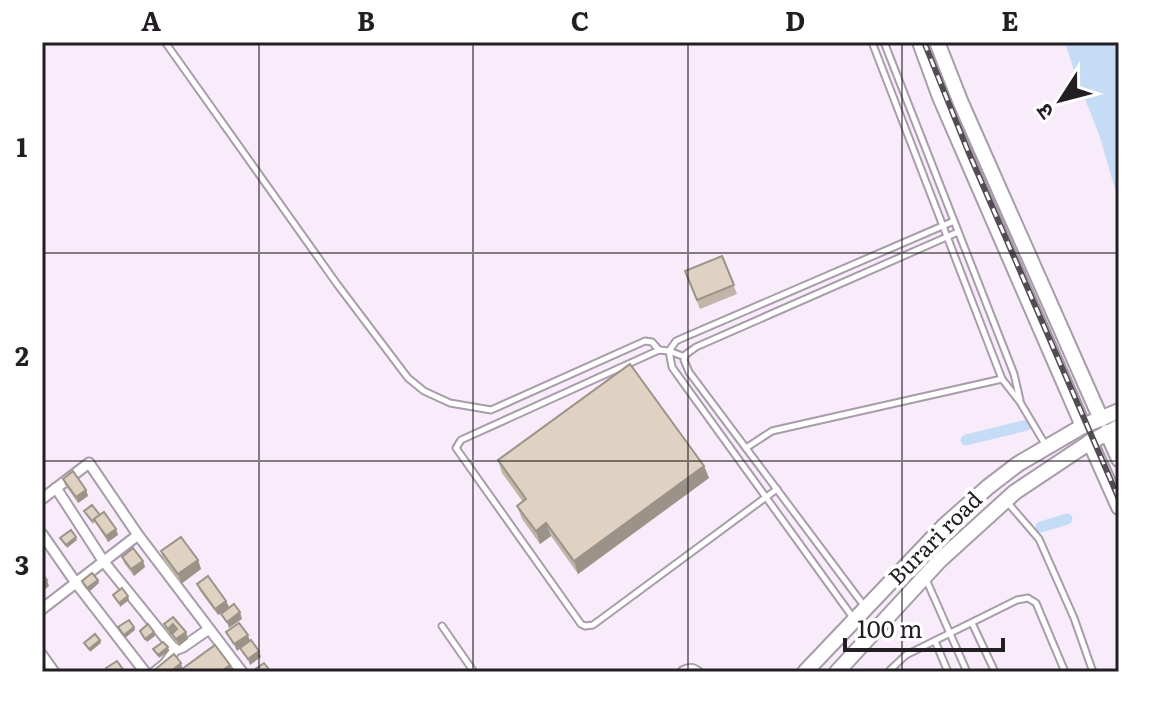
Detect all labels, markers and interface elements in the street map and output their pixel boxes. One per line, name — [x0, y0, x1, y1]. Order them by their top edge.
text: A — [141, 0, 161, 39]
text: B — [357, 0, 375, 39]
text: C — [571, 0, 589, 39]
text: D — [785, 0, 805, 39]
text: E — [1001, 0, 1019, 39]
north arrow — [1021, 60, 1101, 140]
text: उ — [1026, 97, 1061, 128]
text: 1 — [17, 126, 28, 165]
text: 2 — [15, 335, 29, 374]
street label: Burari road — [880, 483, 988, 591]
text: 3 — [15, 544, 29, 583]
scale bar — [845, 602, 1003, 652]
text: 100 m — [857, 610, 923, 645]

